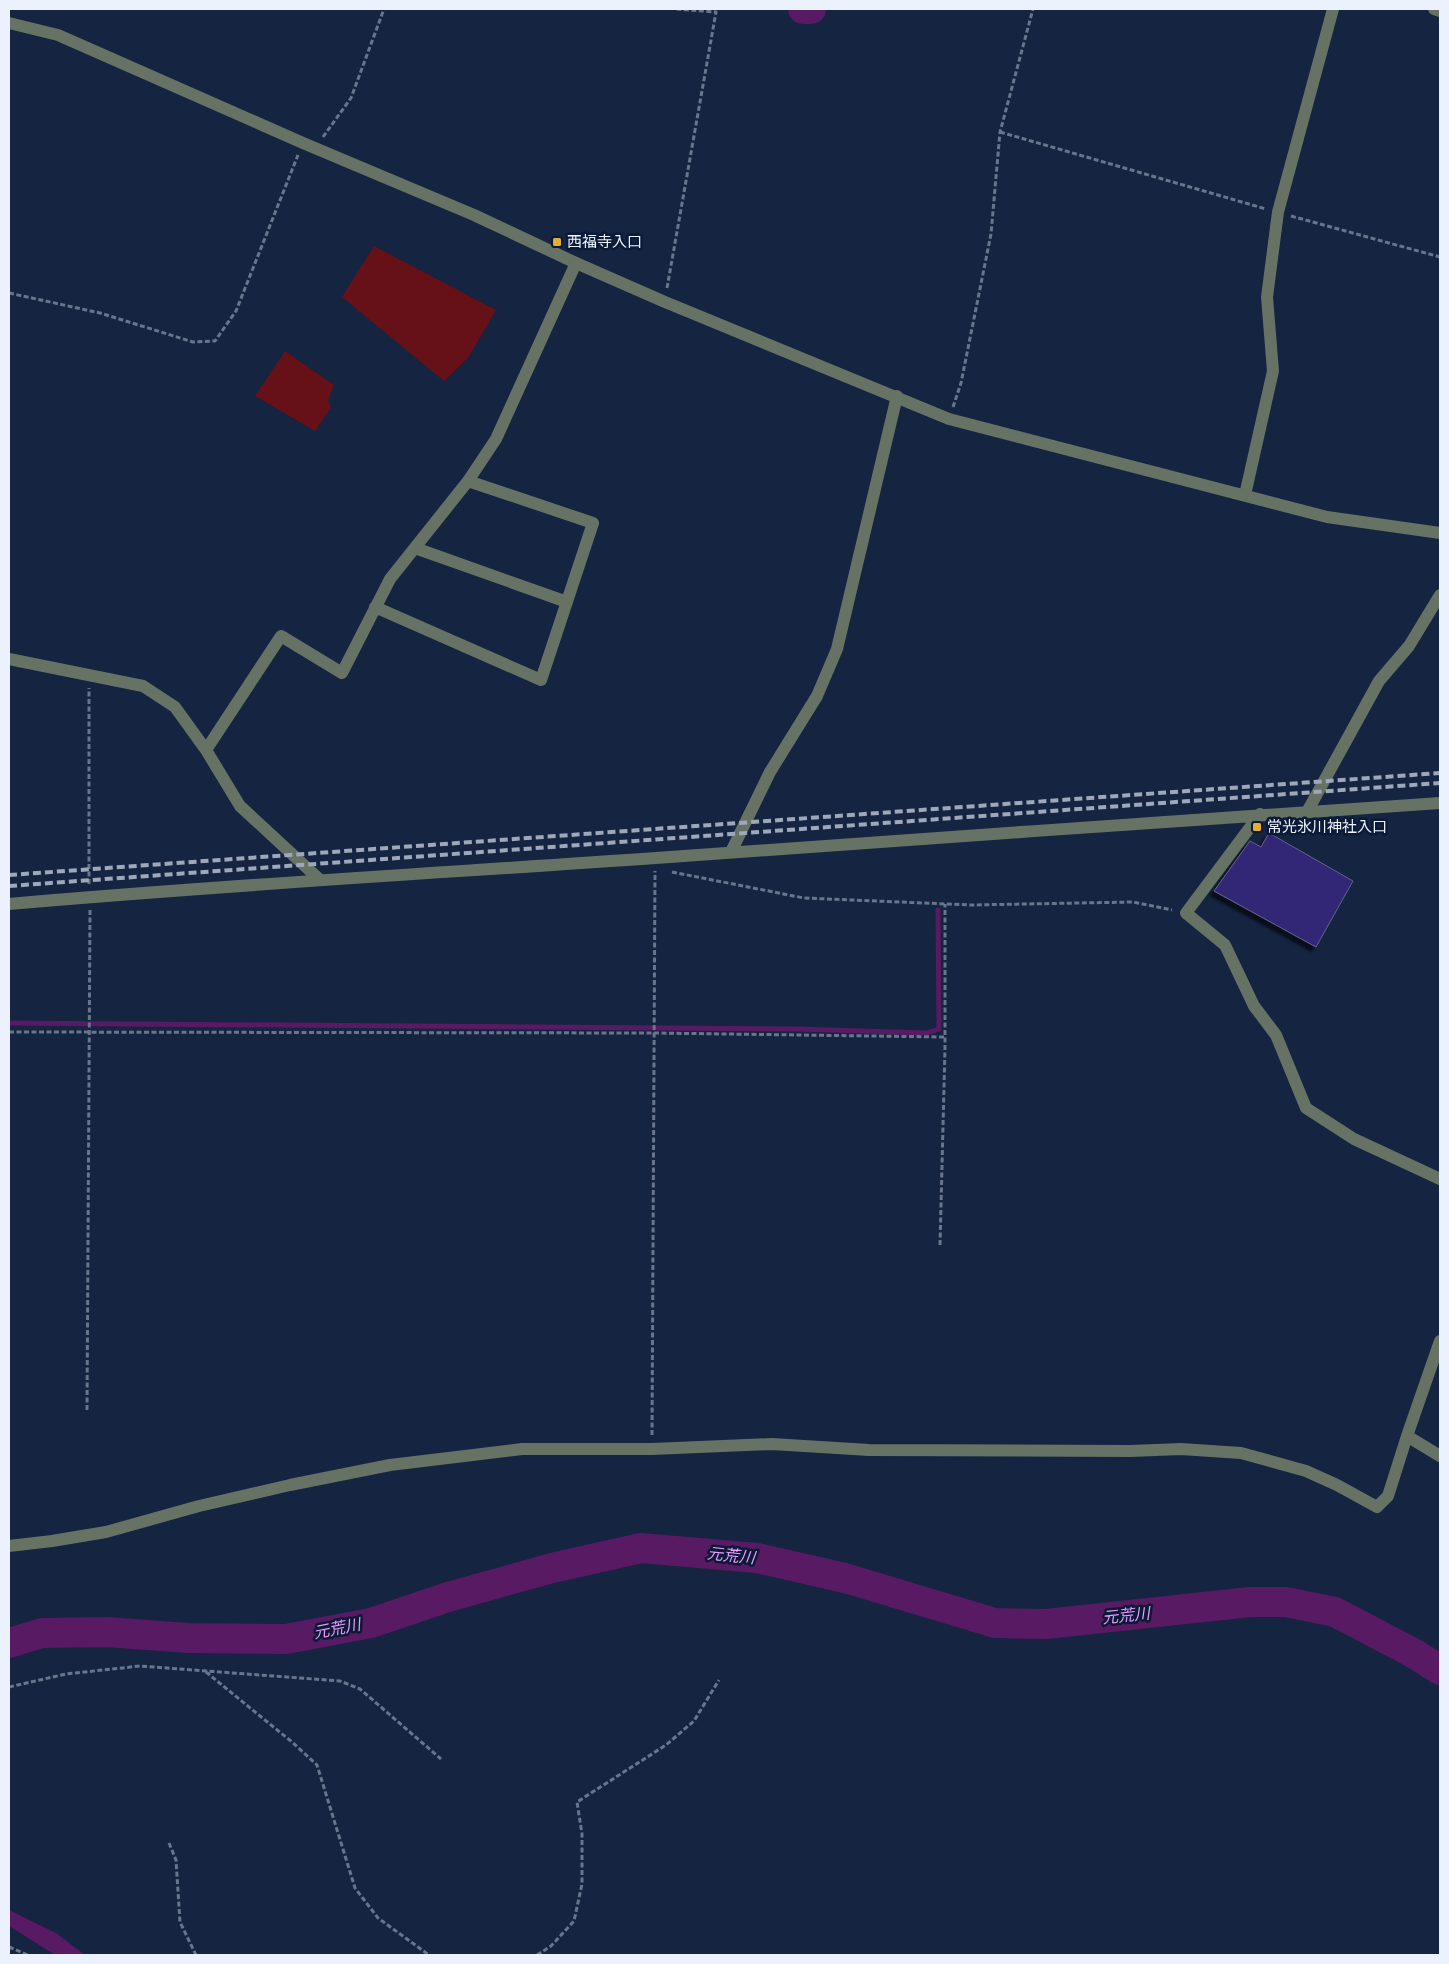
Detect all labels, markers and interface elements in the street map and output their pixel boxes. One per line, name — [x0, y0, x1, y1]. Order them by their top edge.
place label: 西福寺入口 — [567, 232, 642, 252]
marker: 西福寺入口 — [551, 236, 563, 248]
place label: 常光氷川神社入口 — [1267, 817, 1387, 837]
marker: 常光氷川神社入口 — [1251, 821, 1263, 833]
water label: 元荒川 — [706, 1543, 758, 1570]
water label: 元荒川 — [1101, 1602, 1153, 1629]
water label: 元荒川 — [311, 1613, 365, 1644]

